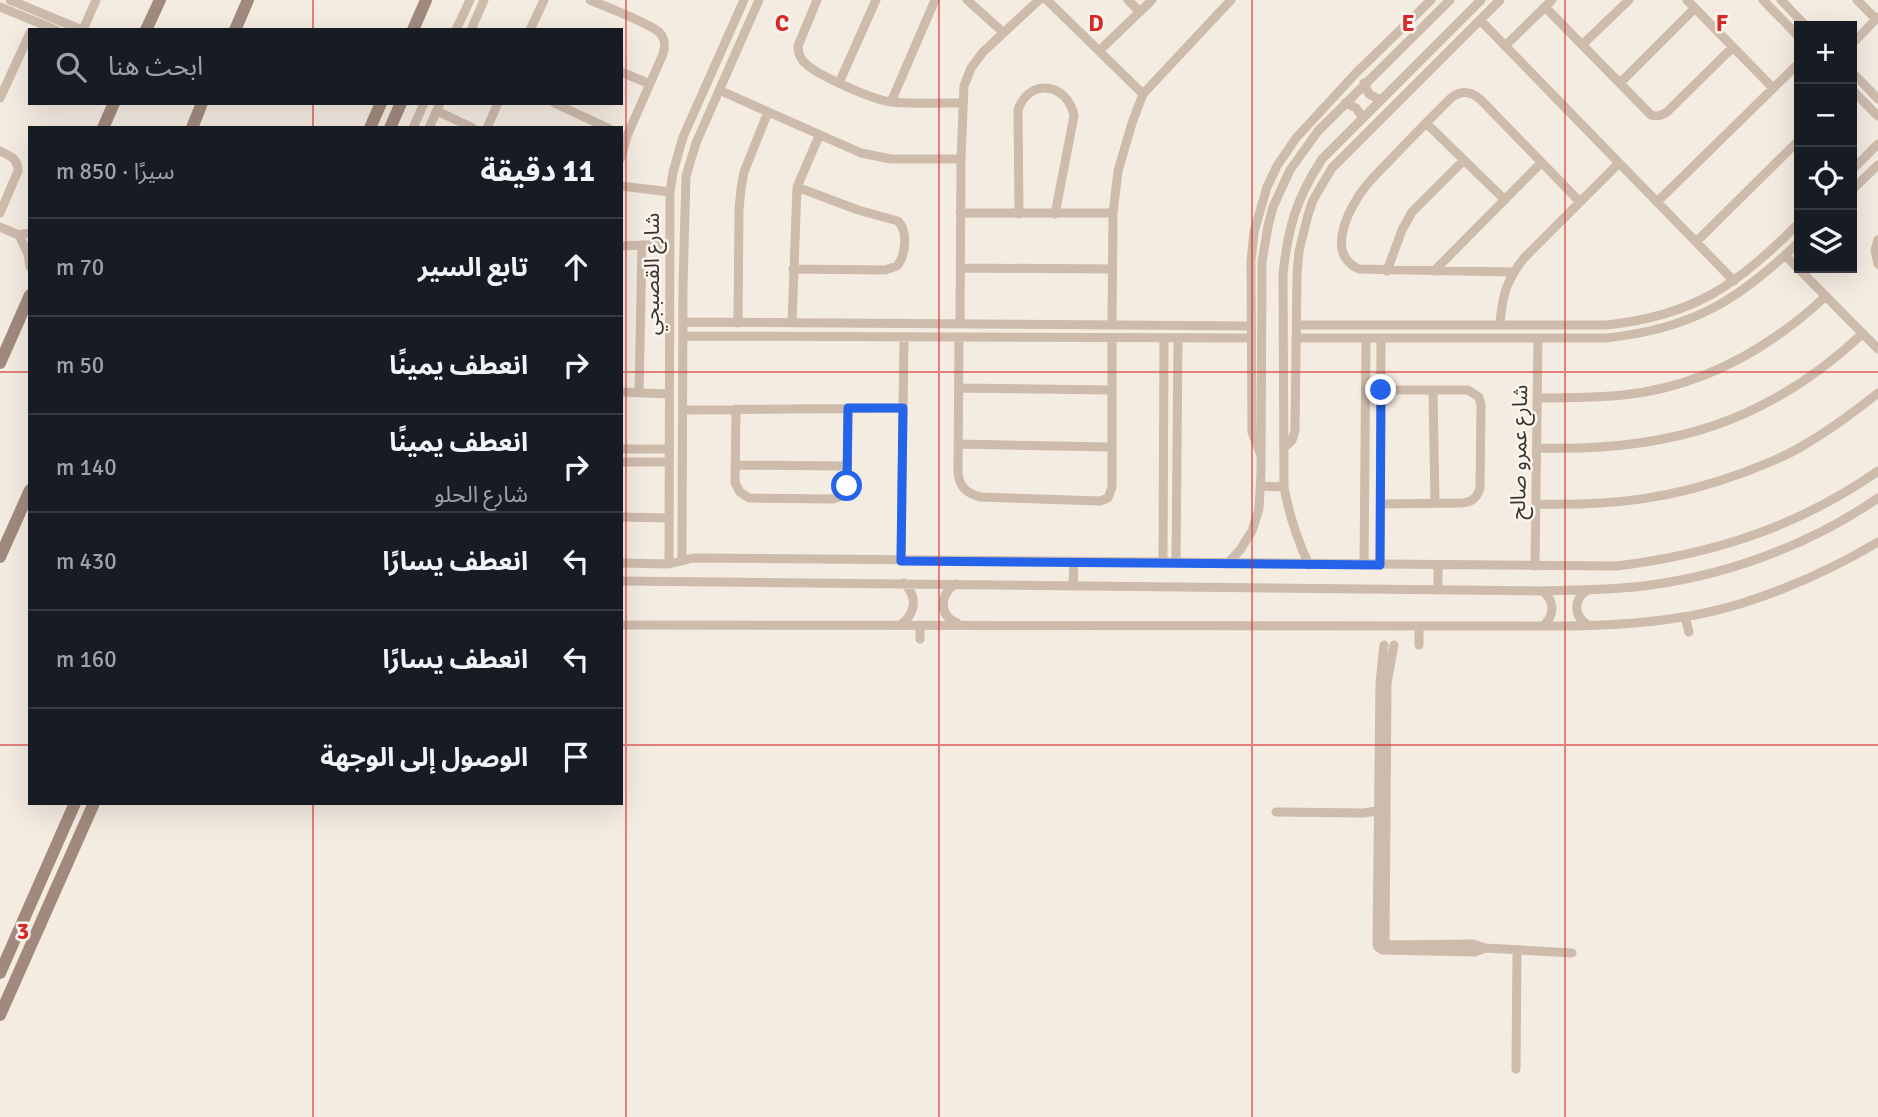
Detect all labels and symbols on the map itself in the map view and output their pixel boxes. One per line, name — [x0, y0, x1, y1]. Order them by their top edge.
text: C — [775, 9, 789, 38]
text: D — [1088, 9, 1104, 38]
text: E — [1401, 9, 1415, 38]
text: F — [1716, 9, 1728, 38]
street label: شارع القصبجي — [639, 213, 668, 335]
route end — [1365, 374, 1396, 405]
street label: شارع عمرو صالح — [1505, 384, 1535, 520]
route start — [831, 470, 862, 501]
text: 3 — [17, 917, 29, 946]

